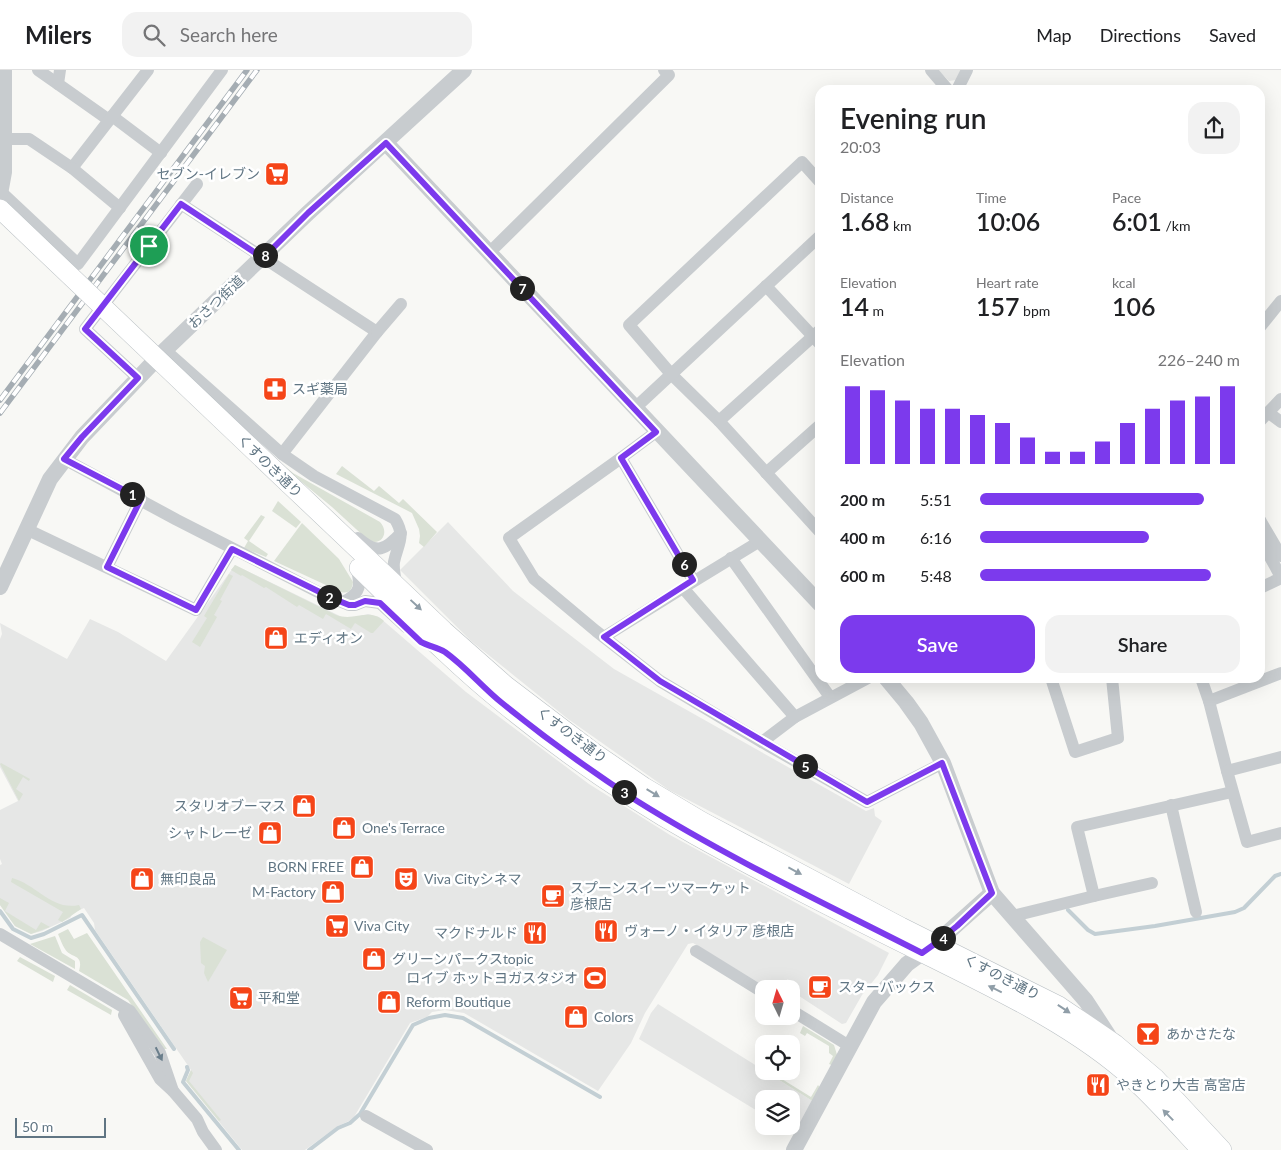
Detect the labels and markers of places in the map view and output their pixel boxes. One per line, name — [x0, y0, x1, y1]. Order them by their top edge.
supermarket icon: セブン-イレブン — [264, 161, 290, 187]
place label: セブン-イレブン — [157, 165, 260, 182]
pin — [128, 225, 170, 267]
pin: 8 — [252, 242, 278, 268]
pin: 7 — [510, 276, 534, 300]
pharmacy icon: スギ薬局 — [262, 376, 288, 402]
place label: スギ薬局 — [292, 380, 348, 397]
pin: 1 — [120, 482, 144, 506]
pin: 6 — [672, 552, 696, 576]
pin: 2 — [316, 584, 342, 610]
shop icon: エディオン — [263, 625, 289, 651]
place label: エディオン — [294, 629, 363, 646]
pin: 5 — [792, 754, 818, 778]
pin: 3 — [612, 780, 636, 804]
shop icon: スタリオブーマス — [291, 793, 317, 819]
place label: スタリオブーマス — [174, 797, 286, 814]
shop icon: One's Terrace — [331, 815, 357, 841]
place label: One's Terrace — [362, 819, 445, 836]
shop icon: シャトレーゼ — [257, 820, 283, 846]
place label: シャトレーゼ — [168, 824, 252, 841]
shop icon: BORN FREE — [349, 854, 375, 880]
place label: BORN FREE — [268, 858, 344, 875]
shop icon: 無印良品 — [129, 866, 155, 892]
theatre icon: Viva Cityシネマ — [393, 866, 419, 892]
place label: 無印良品 — [160, 870, 216, 887]
place label: Viva Cityシネマ — [424, 870, 521, 887]
shop icon: M-Factory — [320, 879, 346, 905]
place label: スプーンスイーツマーケット 彦根店 — [570, 879, 751, 912]
place label: M-Factory — [252, 883, 317, 900]
cafe icon: スプーンスイーツマーケット 彦根店 — [540, 883, 566, 909]
supermarket icon: Viva City — [324, 913, 350, 939]
place label: Viva City — [354, 917, 410, 934]
restaurant icon: ヴォーノ・イタリア 彦根店 — [593, 918, 619, 944]
restaurant icon: マクドナルド — [522, 920, 548, 946]
place label: ヴォーノ・イタリア 彦根店 — [624, 922, 794, 939]
place label: マクドナルド — [434, 924, 518, 941]
pin: 4 — [930, 926, 956, 950]
shop icon: グリーンパークスtopic — [361, 946, 387, 972]
place label: グリーンパークスtopic — [392, 950, 534, 967]
sports icon: ロイブ ホットヨガスタジオ — [582, 965, 608, 991]
place label: ロイブ ホットヨガスタジオ — [406, 969, 578, 986]
cafe icon: スターバックス — [807, 974, 833, 1000]
place label: スターバックス — [838, 978, 935, 995]
supermarket icon: 平和堂 — [228, 985, 254, 1011]
place label: 平和堂 — [258, 989, 300, 1006]
shop icon: Reform Boutique — [376, 989, 402, 1015]
place label: Reform Boutique — [406, 993, 511, 1010]
shop icon: Colors — [563, 1004, 589, 1030]
place label: Colors — [594, 1008, 634, 1025]
bar icon: あかさたな — [1135, 1021, 1161, 1047]
place label: あかさたな — [1166, 1025, 1236, 1042]
restaurant icon: やきとり大吉 高宮店 — [1085, 1072, 1111, 1098]
place label: やきとり大吉 高宮店 — [1116, 1076, 1246, 1093]

